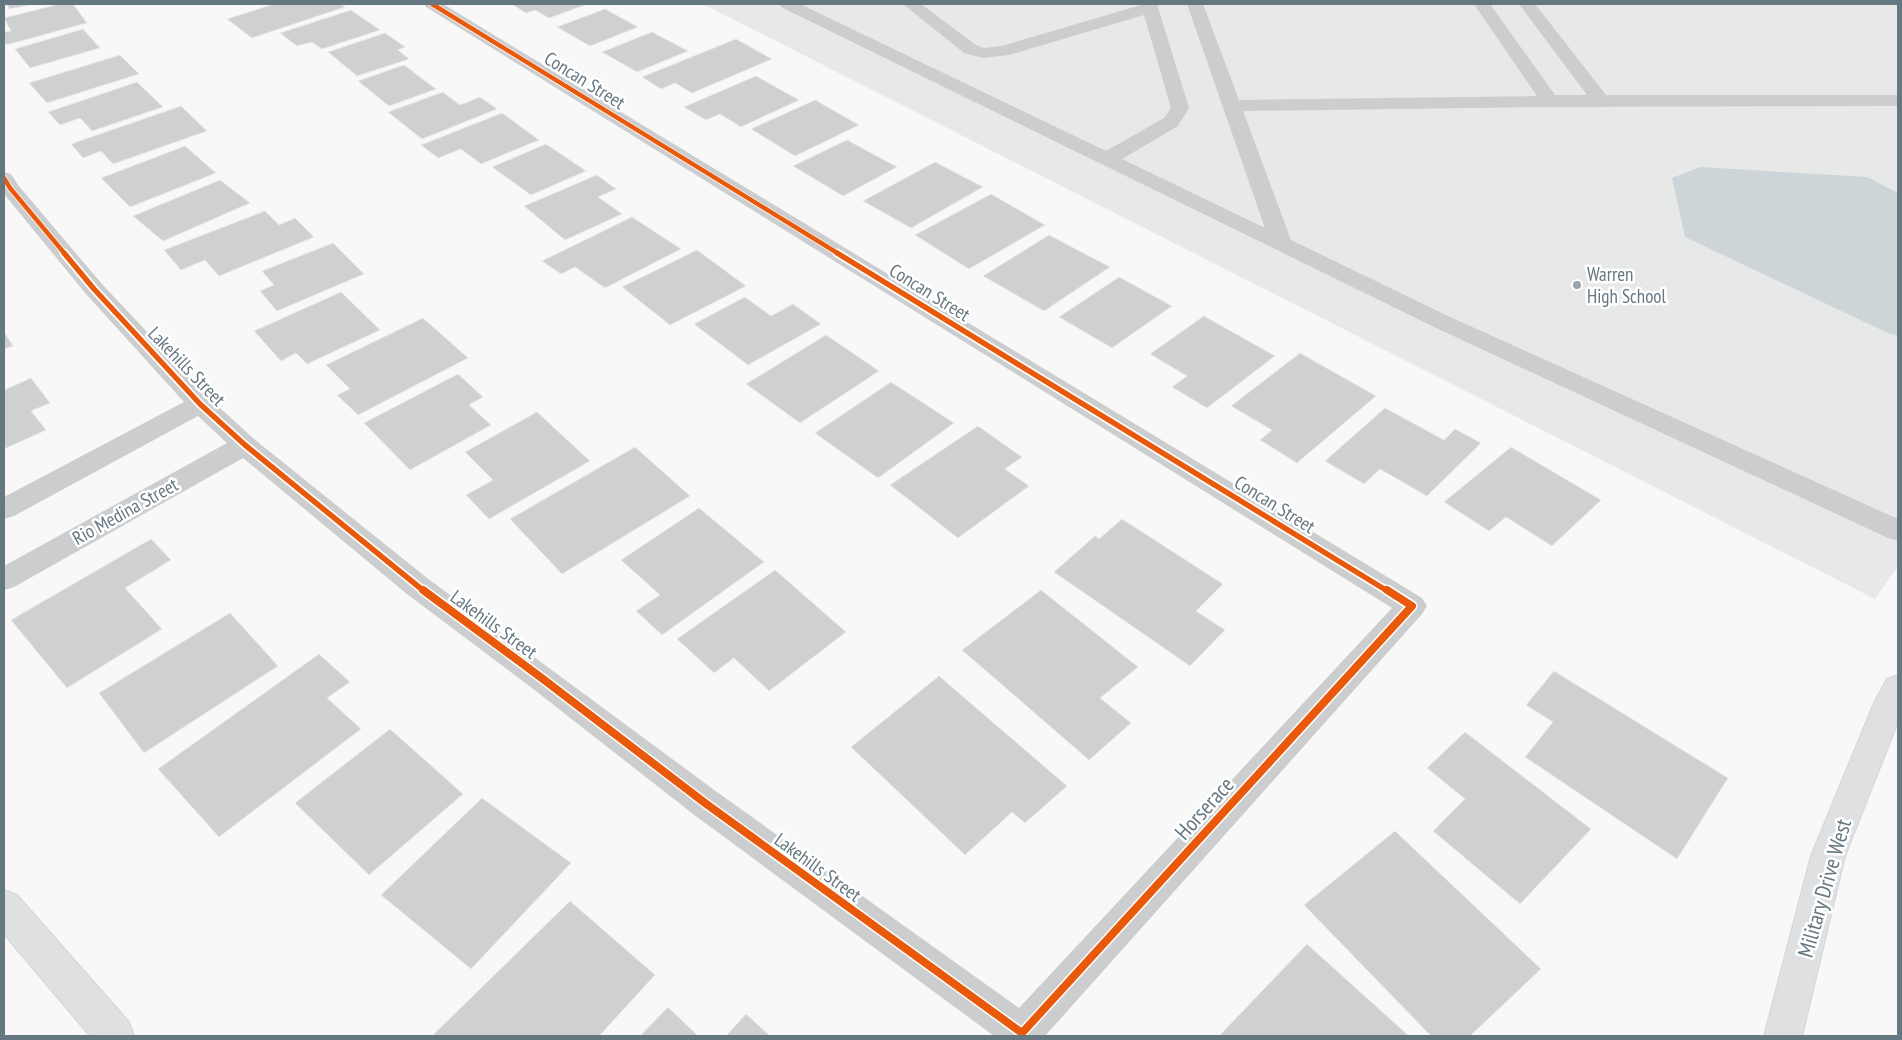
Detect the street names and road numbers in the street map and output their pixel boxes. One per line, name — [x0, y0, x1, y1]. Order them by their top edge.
street label: Concan Street — [540, 46, 631, 115]
street label: Concan Street — [885, 258, 976, 327]
street label: Lakehills Street — [143, 321, 231, 411]
street label: Concan Street — [1230, 470, 1321, 539]
street label: Rio Medina Street — [68, 472, 183, 550]
street label: Lakehills Street — [446, 584, 543, 664]
street label: Horserace — [1168, 771, 1240, 845]
street label: Military Drive West — [1791, 816, 1857, 960]
street label: Lakehills Street — [770, 827, 867, 907]

